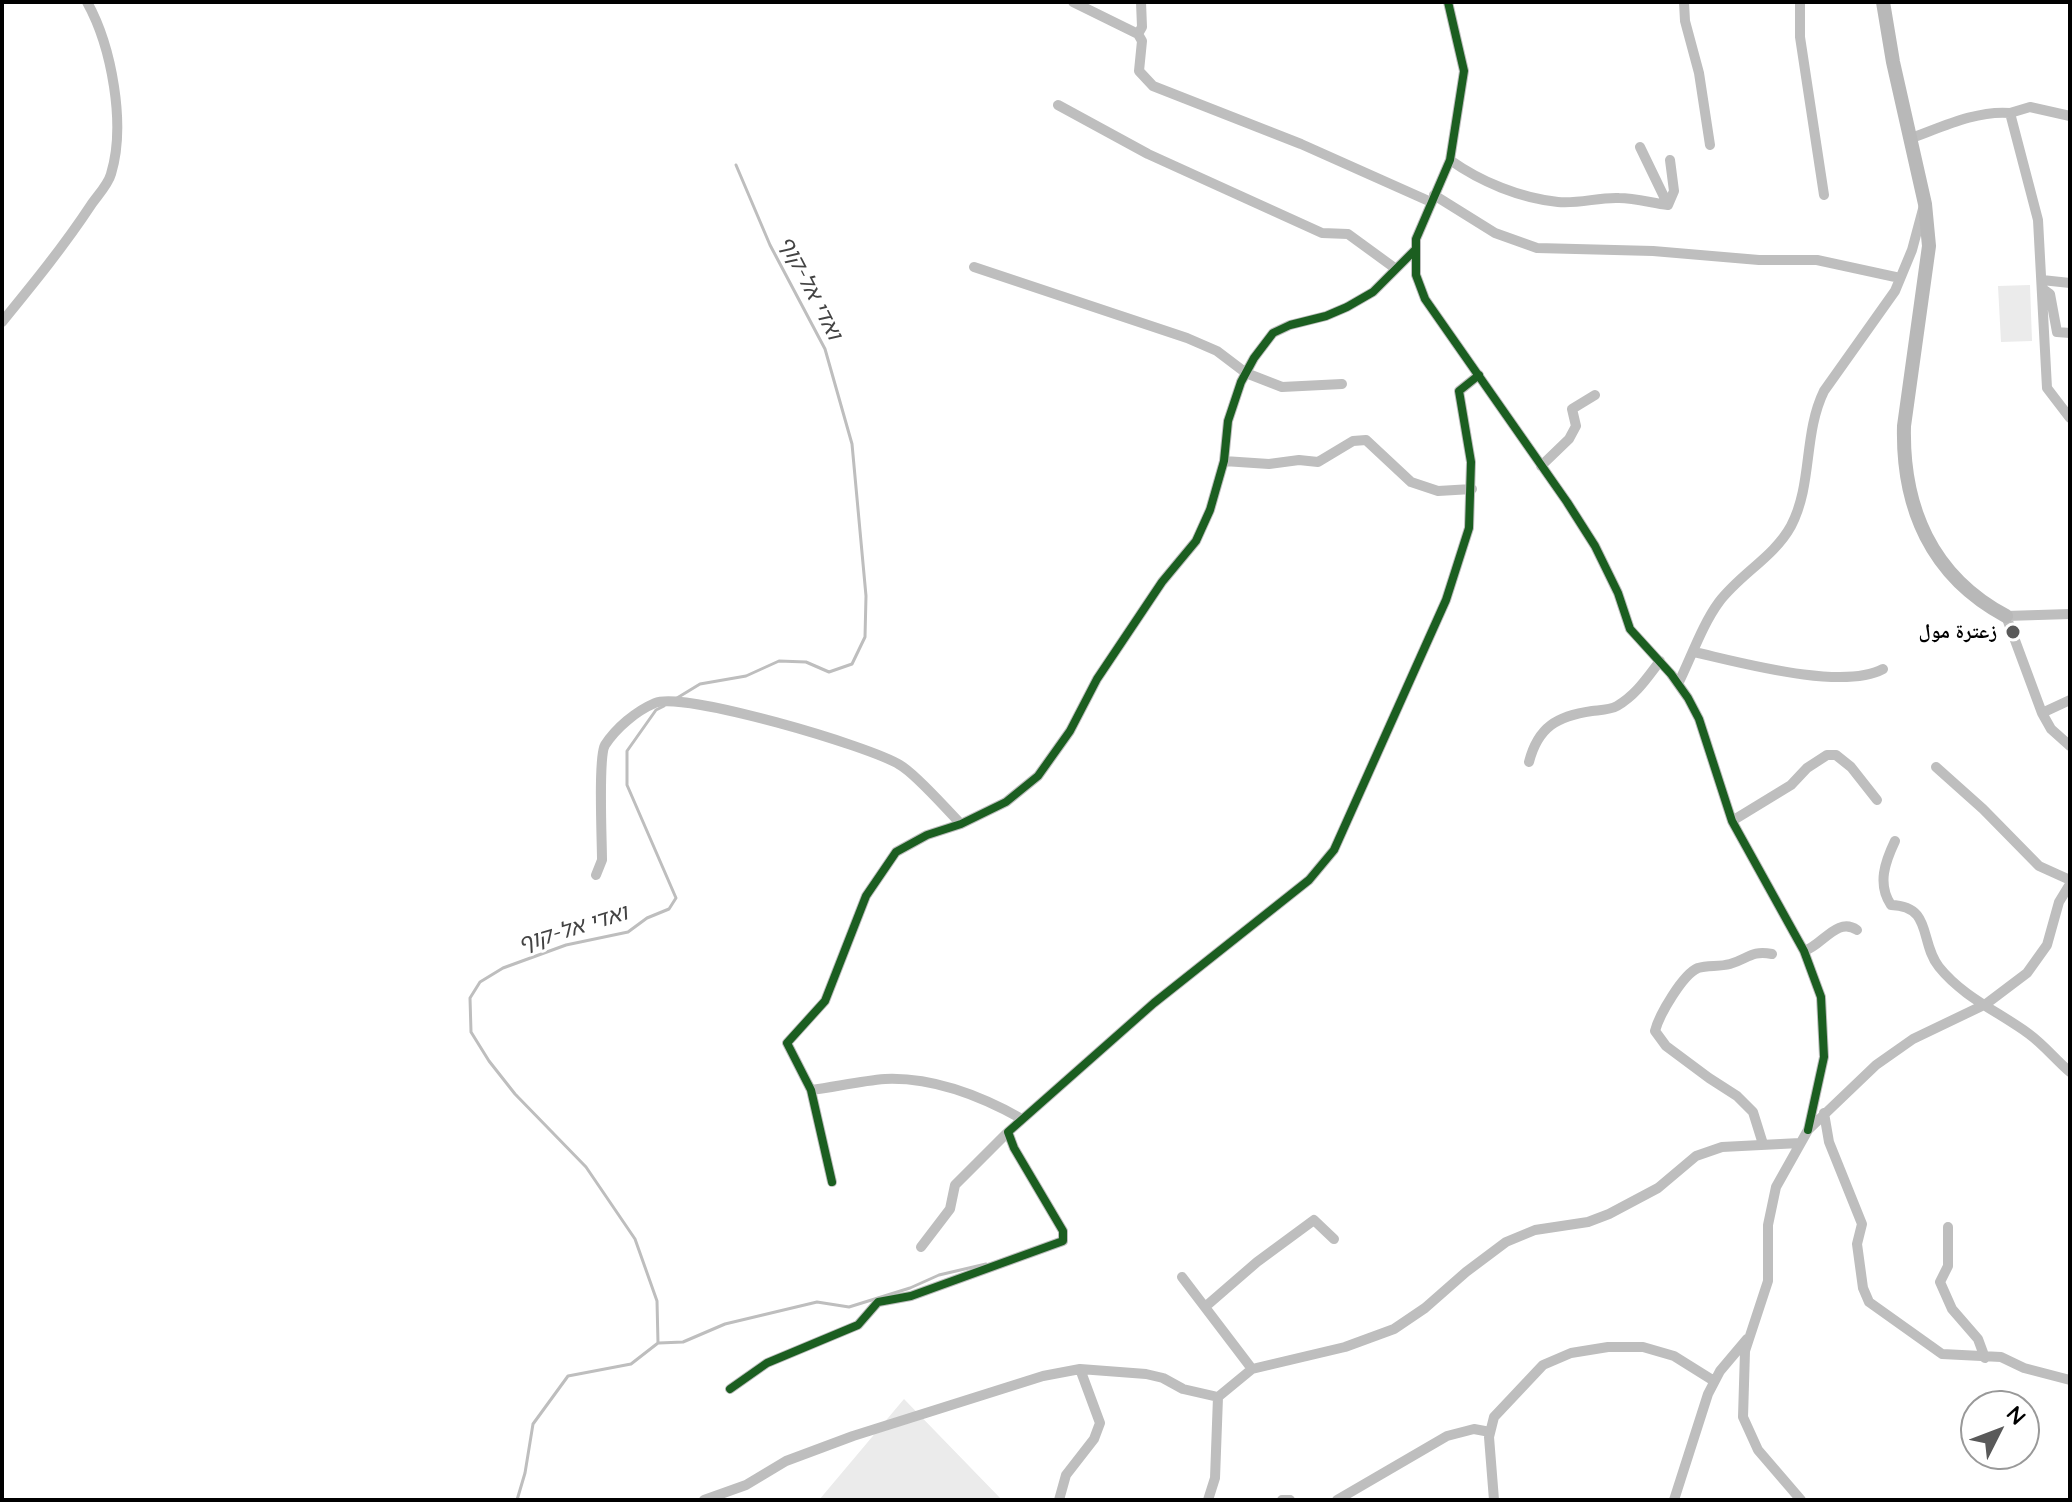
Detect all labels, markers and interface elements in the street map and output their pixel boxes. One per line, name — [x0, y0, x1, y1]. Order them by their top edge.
water label: ואדי אל-קוף — [773, 232, 847, 344]
place label: زعترة مول — [1918, 620, 1997, 644]
marker: زعترة مول — [2004, 623, 2022, 641]
water label: ואדי אל-קוף — [515, 900, 631, 958]
north arrow — [1960, 1390, 2040, 1470]
text: N — [2001, 1400, 2032, 1431]

